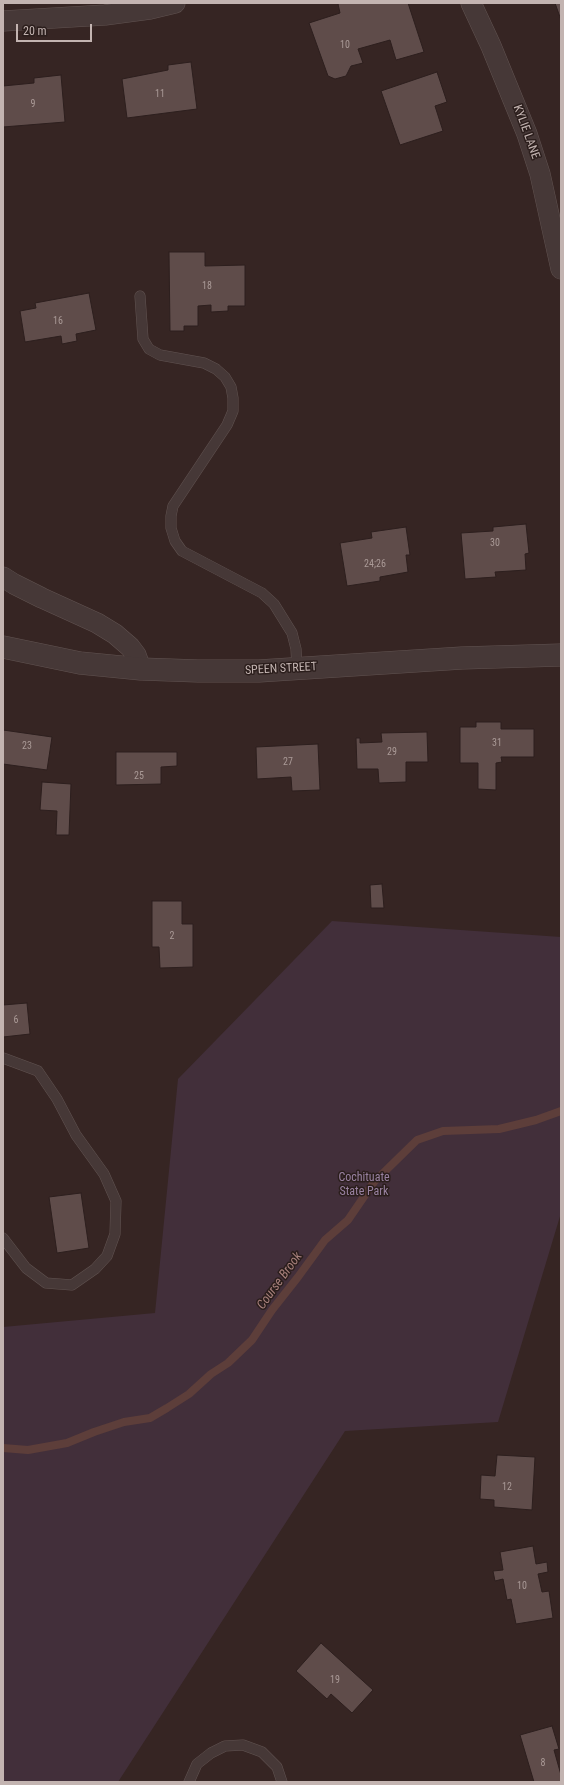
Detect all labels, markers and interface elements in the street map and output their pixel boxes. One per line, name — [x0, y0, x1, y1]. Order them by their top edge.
scale bar — [18, 16, 94, 42]
text: 20 m — [23, 24, 47, 38]
house number: 10 — [340, 39, 350, 51]
house number: 11 — [155, 88, 165, 100]
house number: 9 — [31, 98, 35, 110]
street label: KYLIE LANE — [510, 103, 542, 161]
house number: 18 — [202, 280, 212, 292]
house number: 16 — [53, 315, 63, 327]
house number: 30 — [490, 537, 500, 549]
house number: 24;26 — [364, 558, 386, 570]
street label: SPEEN STREET — [245, 660, 317, 678]
house number: 31 — [492, 737, 502, 749]
house number: 23 — [22, 740, 32, 752]
house number: 29 — [387, 746, 397, 758]
house number: 27 — [283, 756, 293, 768]
house number: 25 — [134, 770, 144, 782]
house number: 2 — [170, 930, 174, 942]
house number: 6 — [14, 1014, 18, 1026]
park label: Cochituate State Park — [338, 1171, 390, 1199]
water label: Course Brook — [254, 1249, 306, 1313]
house number: 12 — [502, 1481, 512, 1493]
house number: 10 — [517, 1580, 527, 1592]
house number: 19 — [330, 1674, 340, 1686]
house number: 8 — [541, 1757, 545, 1769]

